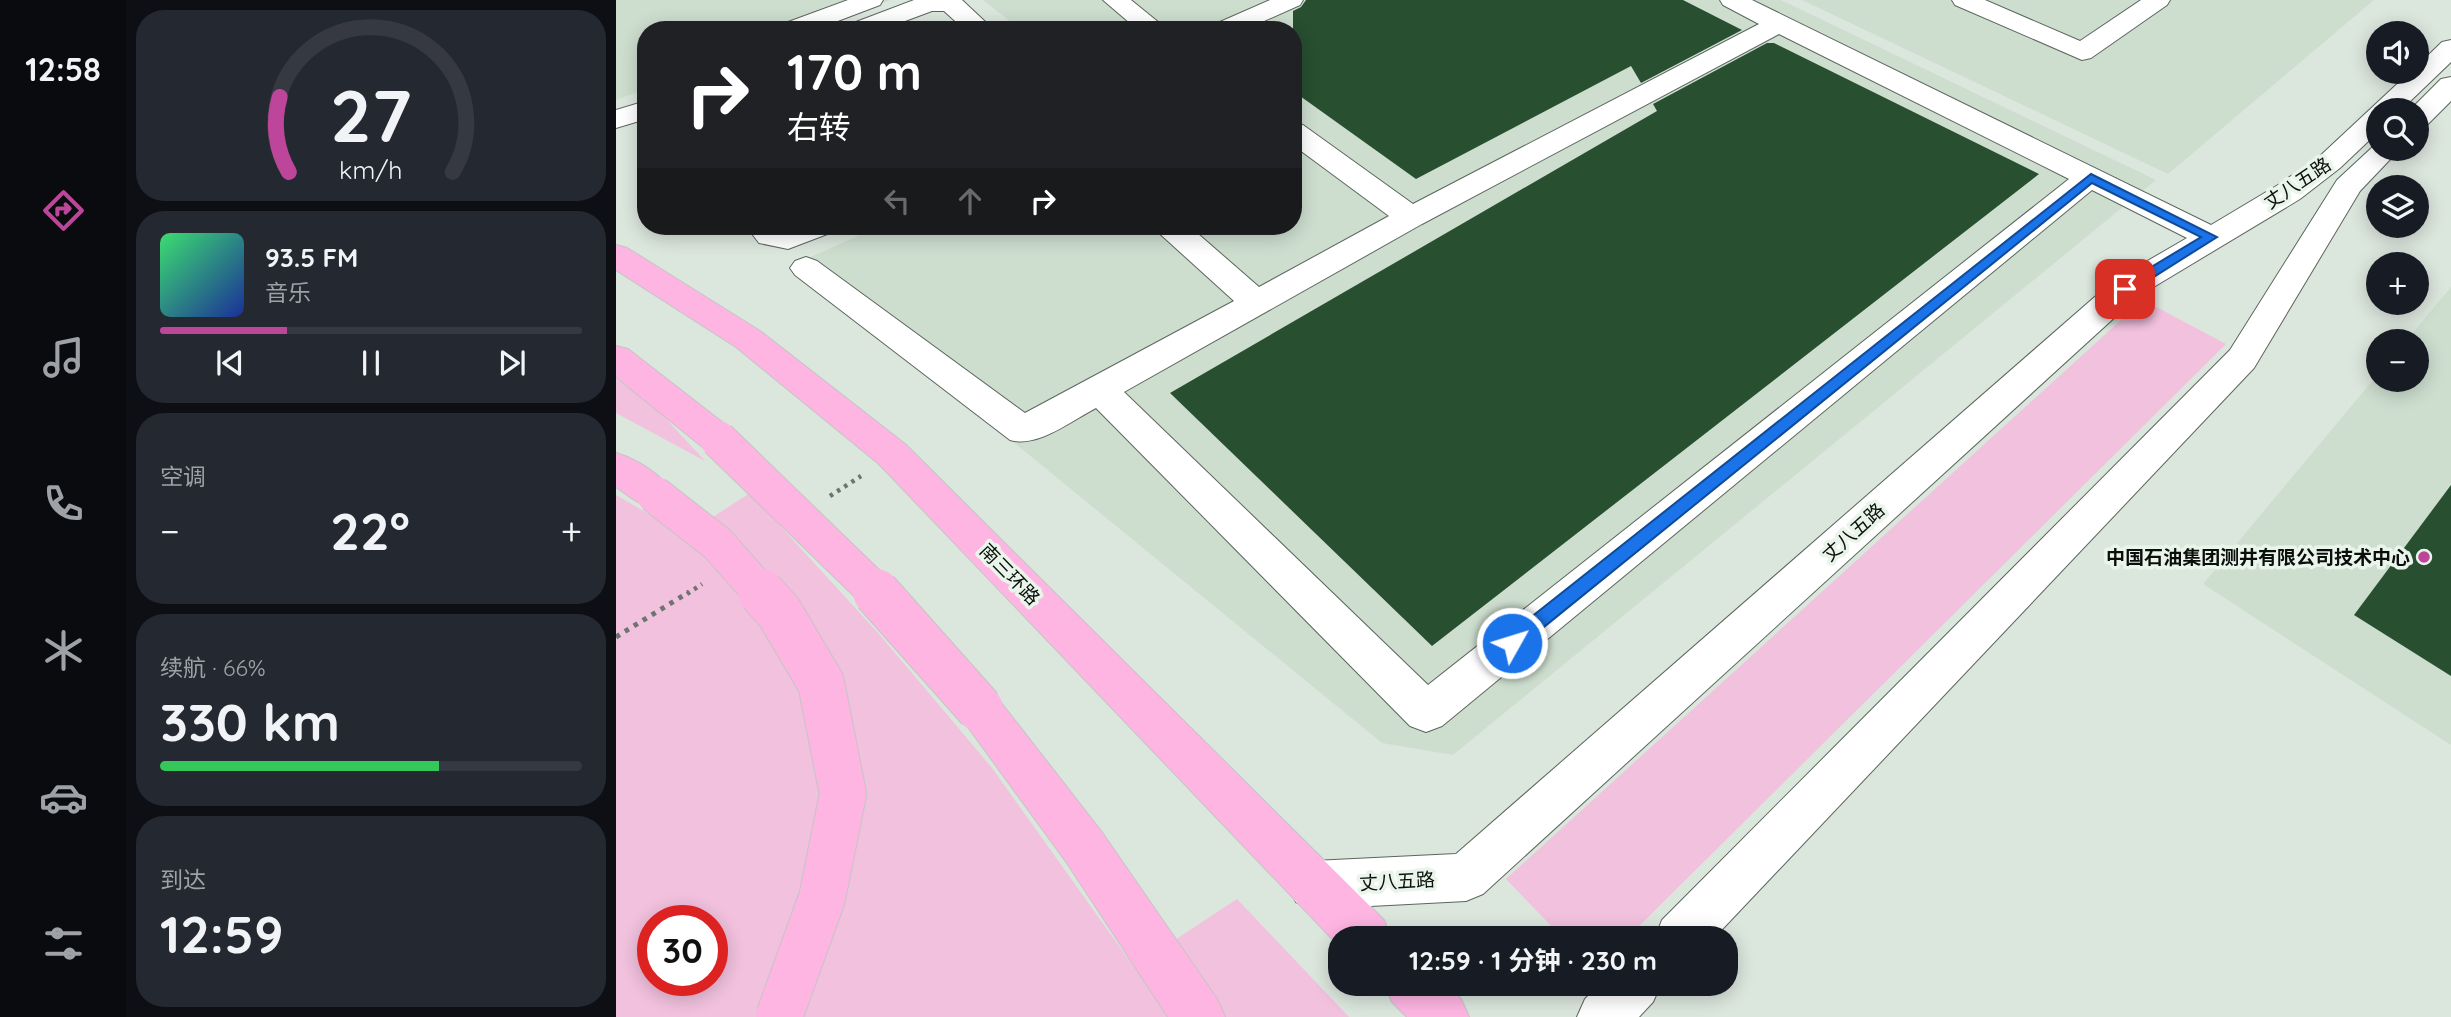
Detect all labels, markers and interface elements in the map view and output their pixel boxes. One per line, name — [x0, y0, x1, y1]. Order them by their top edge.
map controls — [2366, 21, 2429, 392]
button: sound — [2366, 21, 2429, 84]
text: 170 m — [787, 41, 922, 102]
text: 12:58 — [25, 49, 101, 89]
icon: right — [672, 49, 763, 140]
text: 27 — [330, 69, 412, 160]
button: search — [2366, 98, 2429, 161]
text: 右转 — [787, 107, 851, 147]
street label: 丈八五路 — [2259, 152, 2335, 214]
text: km/h — [339, 154, 403, 185]
button: layers — [2366, 175, 2429, 238]
icon: left — [878, 182, 916, 220]
icon: ahead — [951, 182, 989, 220]
icon: right — [1024, 182, 1062, 220]
icon: directions — [39, 186, 88, 235]
text: 93.5 FM — [265, 241, 358, 274]
button: + — [2366, 252, 2429, 315]
pin — [2095, 259, 2155, 319]
icon: arrive — [2106, 270, 2144, 308]
text: 音乐 — [265, 278, 311, 307]
button: − — [2366, 329, 2429, 392]
icon: music — [39, 333, 88, 382]
icon: previous — [211, 344, 249, 382]
icon: pause — [352, 344, 390, 382]
icon: next — [493, 344, 531, 382]
text: 空调 — [160, 462, 206, 491]
icon: phone — [39, 479, 88, 528]
text: 22° — [330, 498, 410, 563]
street label: 丈八五路 — [1817, 498, 1889, 566]
text: − — [160, 507, 180, 555]
text: + — [561, 507, 582, 555]
street label: 南三环路 — [975, 538, 1045, 610]
place label: 中国石油集团测井有限公司技术中心 — [2106, 545, 2410, 569]
marker: 中国石油集团测井有限公司技术中心 — [2416, 549, 2432, 565]
position arrow — [1475, 606, 1549, 680]
icon: climate — [39, 626, 88, 675]
text: 续航 · 66% — [160, 653, 266, 682]
text: 330 km — [160, 689, 340, 754]
icon: car — [39, 773, 88, 822]
text: 到达 — [160, 865, 206, 894]
street label: 丈八五路 — [1358, 867, 1436, 895]
text: 12:59 — [160, 901, 284, 966]
speed limit sign: 30 — [637, 905, 728, 996]
icon: filters — [39, 919, 88, 968]
text: 12:59 · 1 分钟 · 230 m — [1409, 944, 1657, 977]

